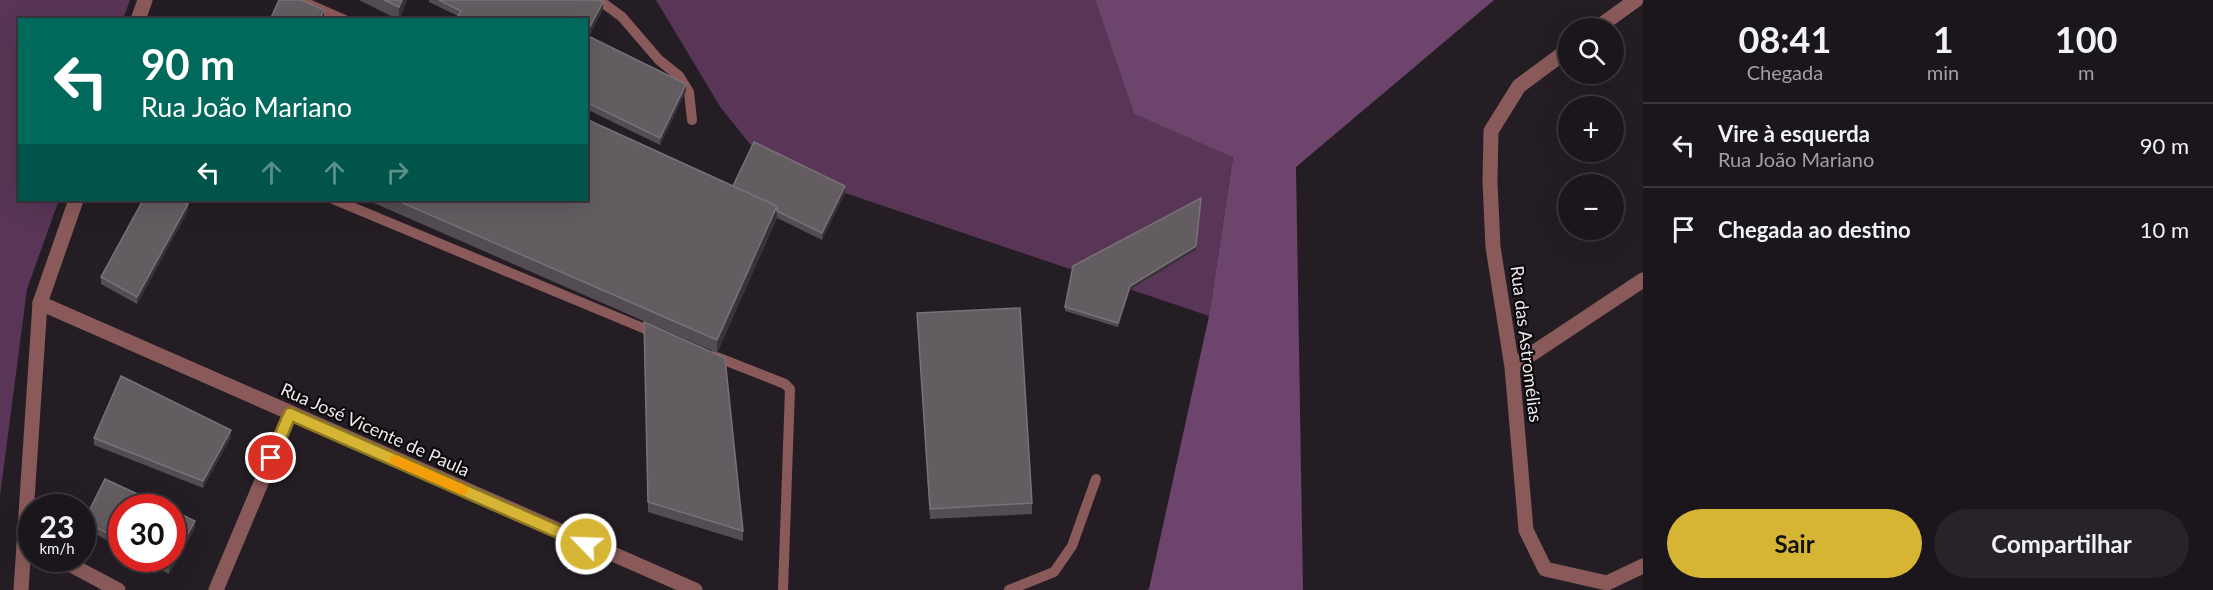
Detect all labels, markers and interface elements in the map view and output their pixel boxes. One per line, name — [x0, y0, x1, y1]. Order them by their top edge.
text: 08:41 — [1739, 17, 1831, 61]
text: 1 — [1933, 17, 1954, 61]
text: 100 — [2055, 17, 2117, 61]
map controls — [1558, 18, 1624, 240]
button: search — [1558, 18, 1624, 84]
text: 90 m — [141, 39, 235, 89]
icon: left — [42, 42, 120, 120]
text: Chegada — [1747, 60, 1823, 84]
text: min — [1927, 60, 1959, 84]
text: m — [2078, 60, 2094, 84]
text: Rua João Mariano — [141, 90, 352, 123]
button: + — [1558, 96, 1624, 162]
text: Vire à esquerda — [1718, 120, 1870, 147]
icon: left — [1667, 129, 1700, 162]
text: 90 m — [2140, 132, 2189, 159]
text: Rua João Mariano — [1718, 147, 1874, 171]
icon: left — [192, 156, 225, 189]
icon: ahead — [255, 156, 288, 189]
icon: ahead — [318, 156, 351, 189]
icon: right — [381, 156, 414, 189]
button: − — [1558, 174, 1624, 240]
icon: arrive — [1667, 213, 1700, 246]
text: Chegada ao destino — [1718, 216, 1911, 243]
text: 10 m — [2140, 216, 2189, 243]
street label: Rua das Astromélias — [1506, 264, 1548, 424]
street label: Rua José Vicente de Paula — [278, 377, 473, 481]
pin — [245, 432, 296, 483]
icon: arrive — [254, 441, 287, 474]
speed limit sign: 30 — [108, 494, 186, 572]
text: 23 — [40, 508, 74, 544]
button: Sair — [1667, 509, 1922, 578]
button: Compartilhar — [1934, 509, 2189, 578]
position arrow — [554, 512, 618, 576]
text: km/h — [39, 539, 75, 557]

